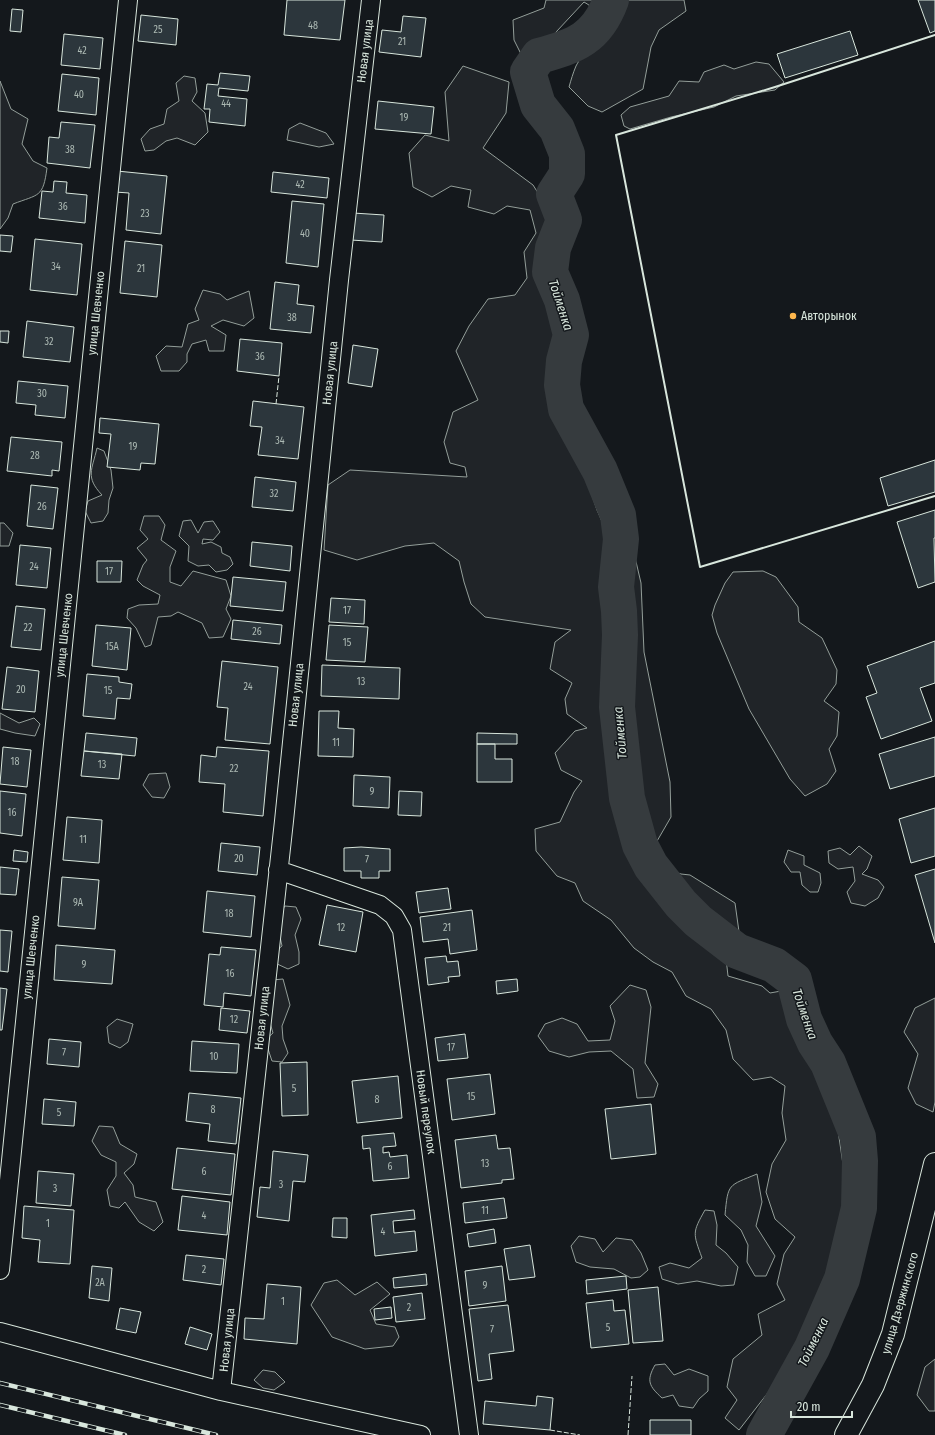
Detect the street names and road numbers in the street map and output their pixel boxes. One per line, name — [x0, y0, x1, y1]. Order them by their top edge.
street label: Новая улица — [354, 18, 376, 84]
street label: улица Шевченко — [85, 270, 107, 356]
street label: Новая улица — [320, 340, 340, 406]
street label: улица Шевченко — [53, 592, 75, 678]
street label: Новая улица — [286, 662, 306, 728]
street label: улица Шевченко — [20, 914, 42, 1000]
street label: Новая улица — [252, 985, 272, 1051]
street label: Новый переулок — [413, 1069, 439, 1155]
street label: улица Дзержинского — [879, 1251, 921, 1355]
street label: Новая улица — [217, 1307, 237, 1373]

